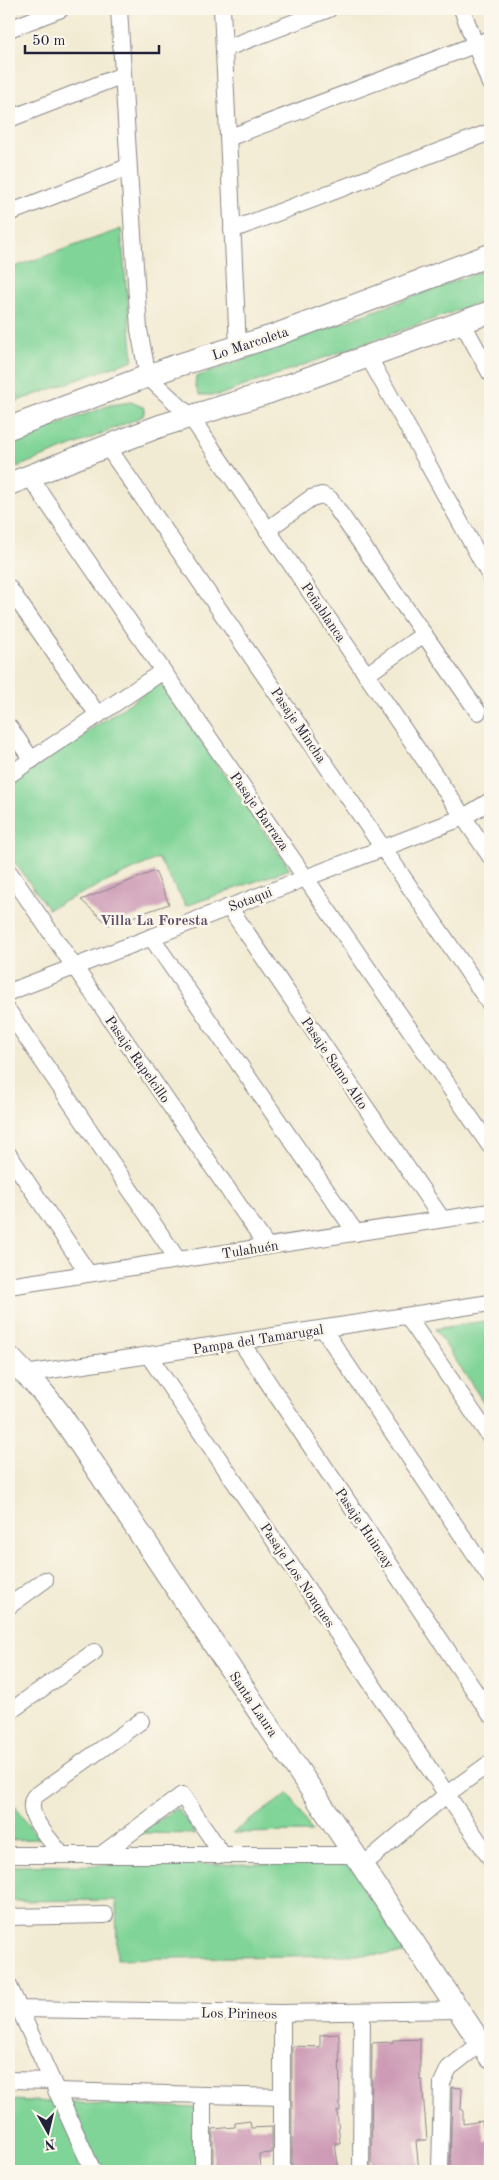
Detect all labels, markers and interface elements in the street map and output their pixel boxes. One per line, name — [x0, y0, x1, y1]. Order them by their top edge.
scale bar — [25, 22, 159, 54]
text: 50 m — [32, 34, 66, 49]
street label: Lo Marcoleta — [210, 325, 290, 363]
street label: Peñablanca — [298, 580, 348, 645]
street label: Pasaje Mincha — [268, 685, 328, 766]
street label: Pasaje Barraza — [227, 770, 291, 853]
street label: Sotaqui — [227, 885, 274, 915]
district label: Villa La Foresta — [100, 914, 208, 929]
street label: Pasaje Rapelcillo — [102, 1014, 172, 1106]
street label: Pasaje Samo Alto — [298, 1015, 370, 1112]
street label: Tulahuén — [221, 1239, 280, 1261]
street label: Pampa del Tamarugal — [192, 1323, 325, 1357]
street label: Pasaje Huincay — [332, 1486, 397, 1572]
street label: Pasaje Los Nonques — [257, 1521, 337, 1630]
street label: Santa Laura — [226, 1669, 280, 1740]
street label: Los Pirineos — [201, 2006, 277, 2022]
north arrow — [22, 2108, 72, 2158]
text: N — [43, 2136, 56, 2152]

